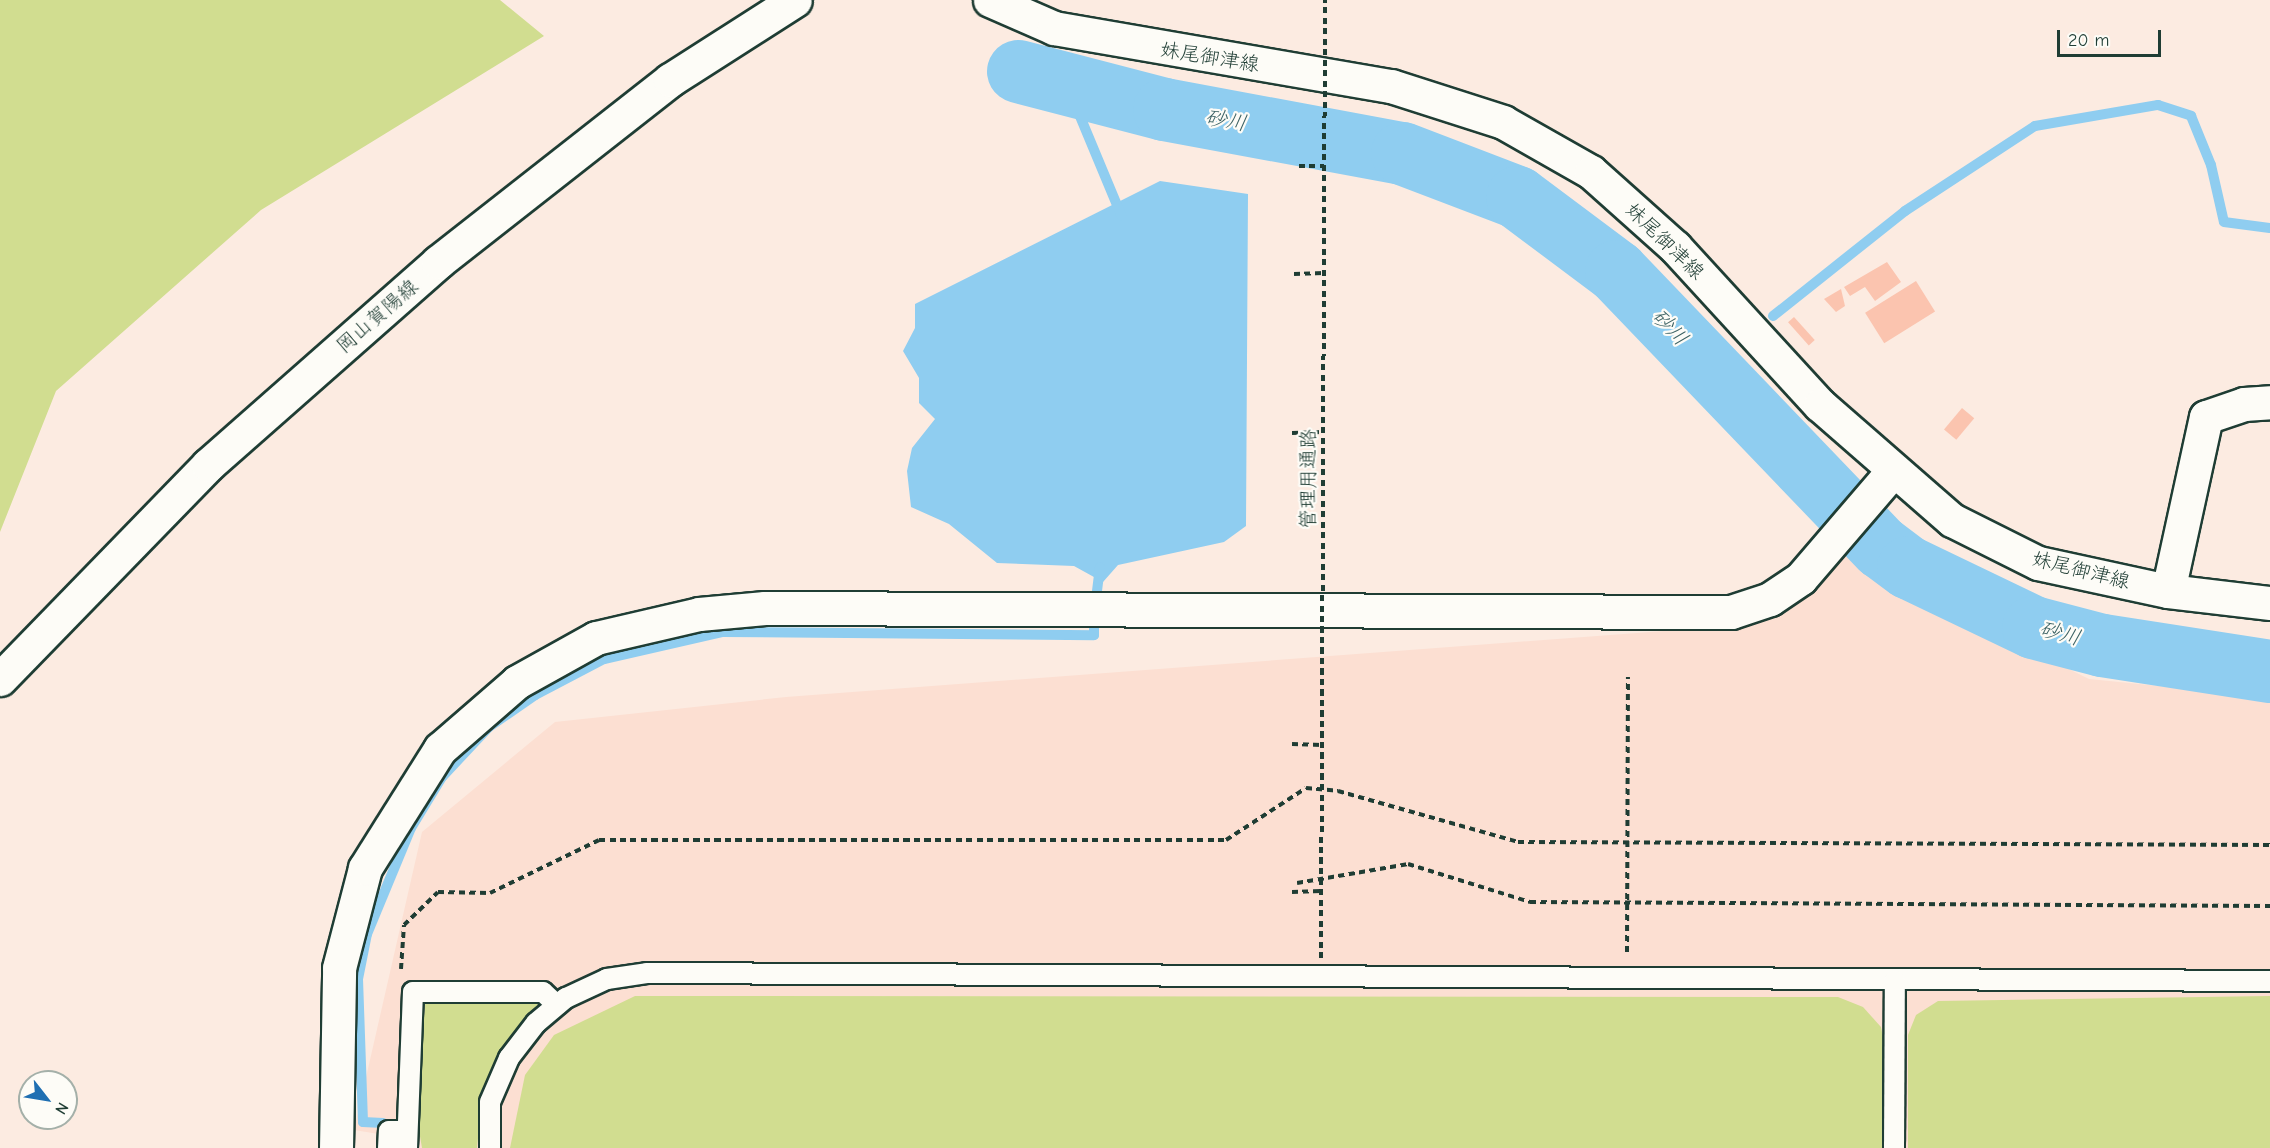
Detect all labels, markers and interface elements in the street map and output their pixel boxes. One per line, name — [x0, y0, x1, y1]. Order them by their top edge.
scale bar — [2060, 18, 2164, 56]
text: 20 m — [2068, 30, 2109, 51]
street label: 妹尾御津線 — [1159, 37, 1261, 77]
water label: 砂川 — [1203, 104, 1249, 136]
street label: 妹尾御津線 — [1621, 198, 1709, 284]
street label: 岡山賀陽線 — [331, 274, 423, 358]
water label: 砂川 — [1646, 303, 1694, 351]
street label: 管理用通路 — [1296, 429, 1320, 529]
street label: 妹尾御津線 — [2030, 546, 2132, 594]
water label: 砂川 — [2036, 615, 2084, 651]
north arrow — [18, 1070, 78, 1130]
text: N — [51, 1099, 72, 1117]

